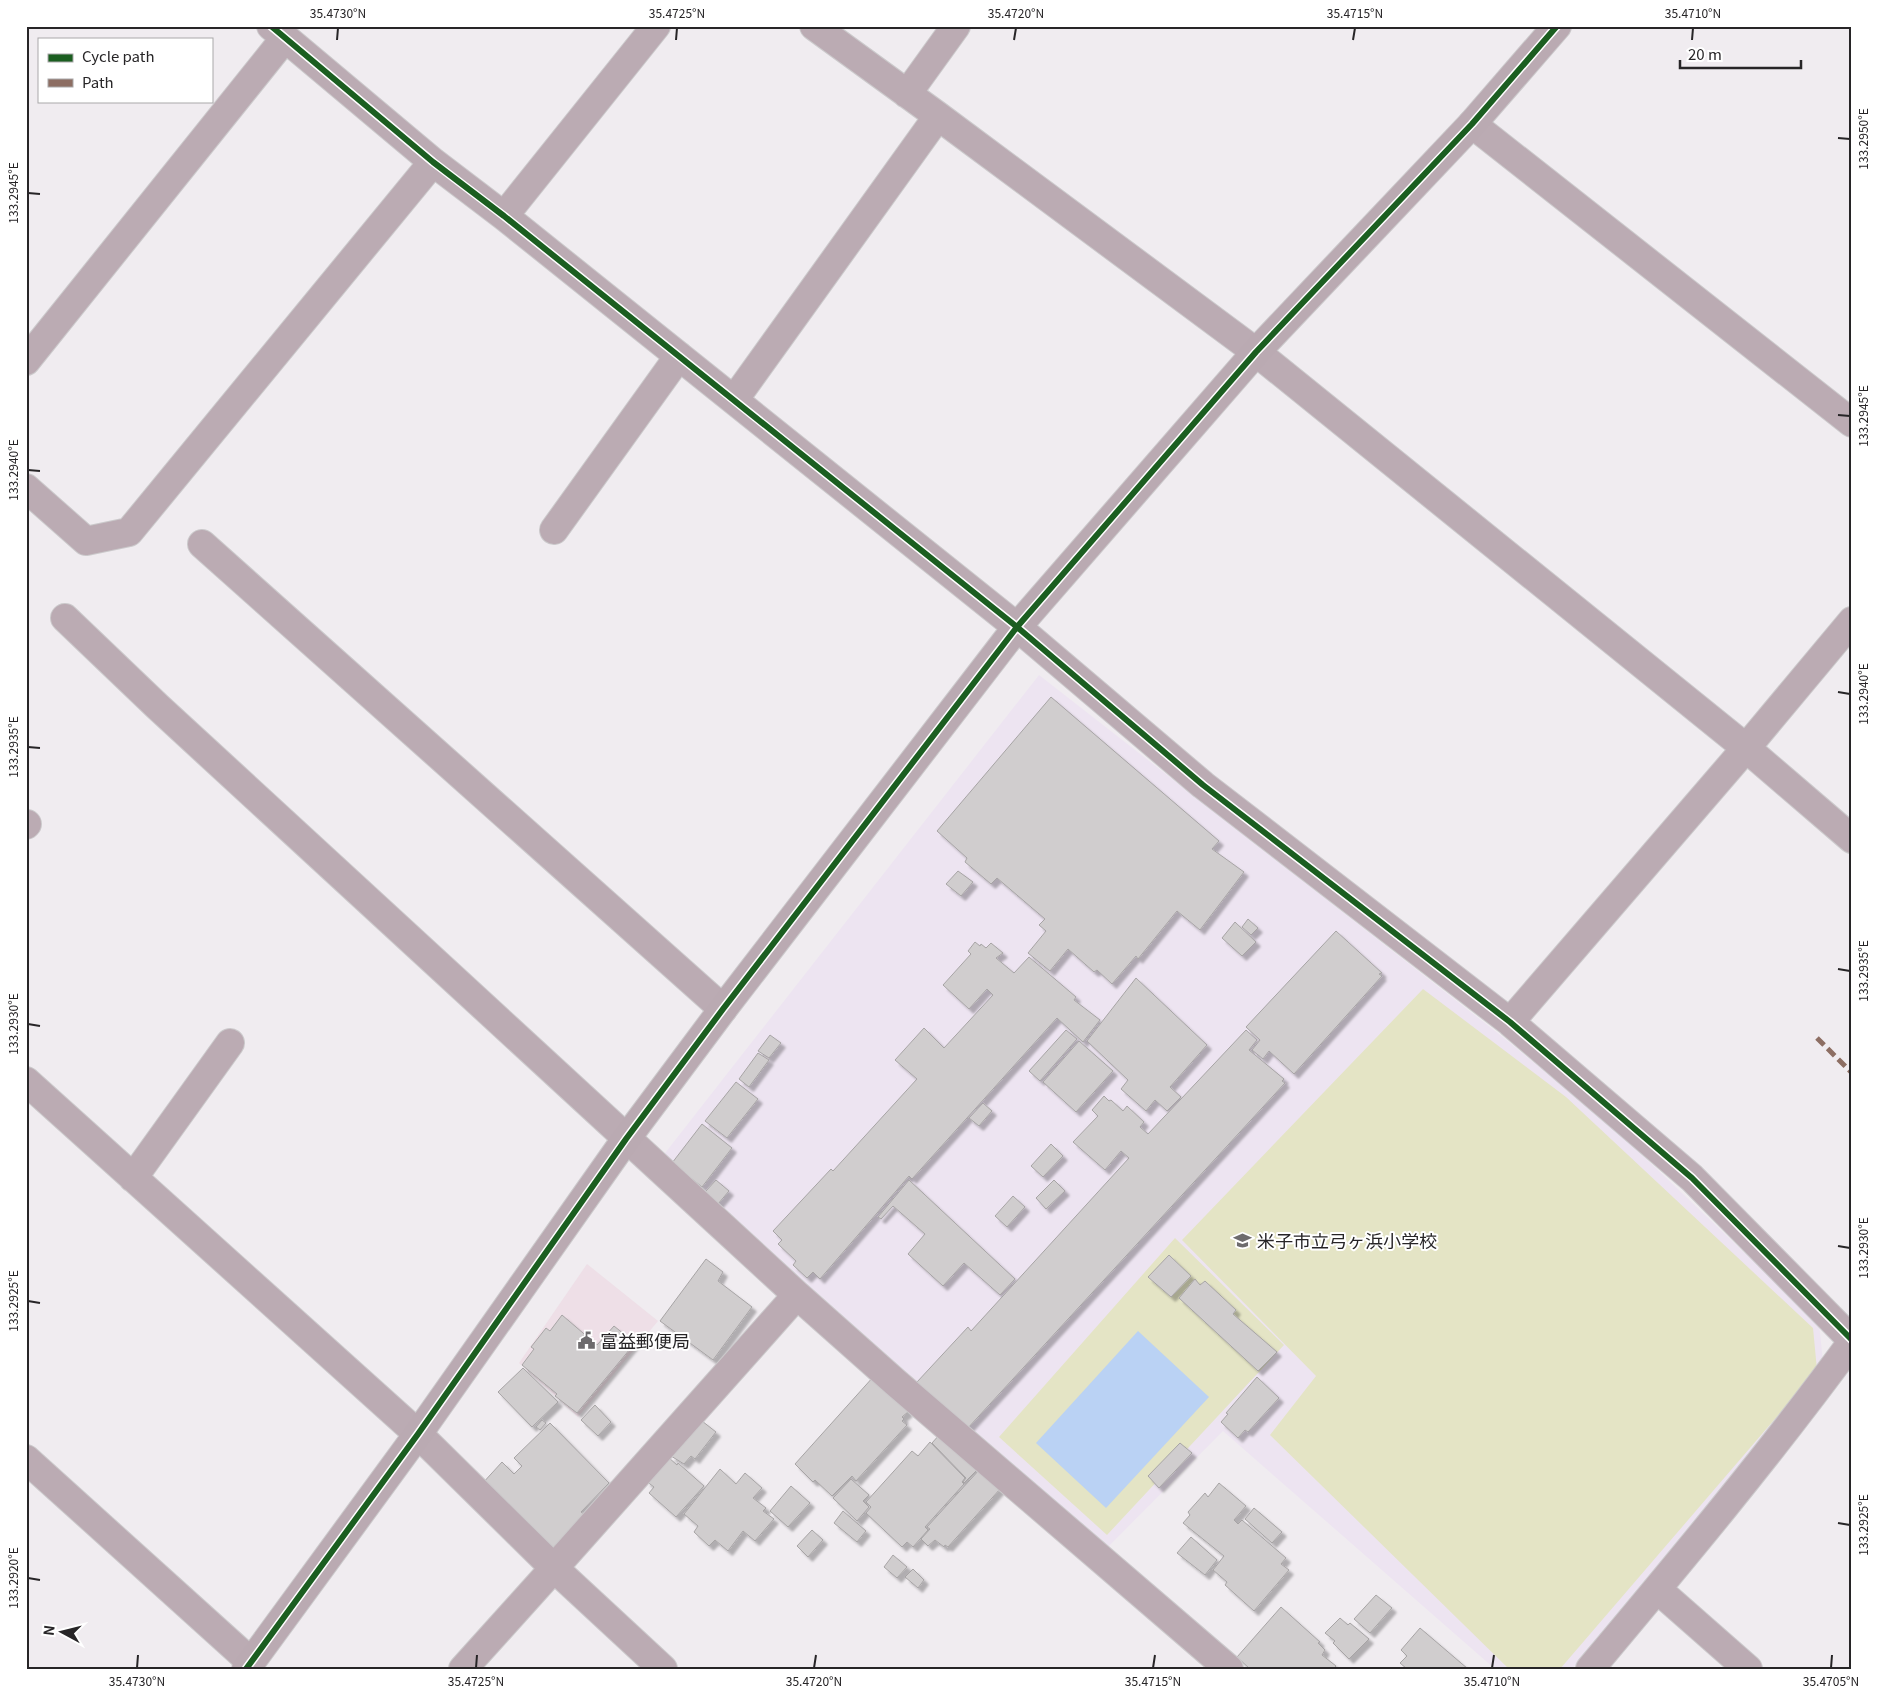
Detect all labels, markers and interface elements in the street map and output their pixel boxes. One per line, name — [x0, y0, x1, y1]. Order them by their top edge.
text: 35.4730°N — [310, 4, 366, 21]
text: 35.4725°N — [649, 4, 705, 21]
text: 35.4720°N — [988, 4, 1044, 21]
text: 35.4715°N — [1327, 4, 1383, 21]
text: 35.4710°N — [1665, 4, 1721, 21]
legend — [38, 38, 212, 102]
scale bar — [1680, 38, 1802, 70]
text: 20 m — [1688, 43, 1722, 64]
text: Cycle path — [82, 45, 155, 66]
text: Path — [82, 71, 114, 92]
text: 133.2950°E — [1854, 108, 1871, 170]
text: 133.2945°E — [4, 162, 21, 224]
text: 133.2945°E — [1854, 385, 1871, 447]
text: 133.2940°E — [4, 439, 21, 501]
text: 133.2940°E — [1854, 663, 1871, 725]
text: 133.2935°E — [4, 716, 21, 778]
text: 133.2935°E — [1854, 940, 1871, 1002]
text: 133.2930°E — [4, 993, 21, 1055]
text: 133.2930°E — [1854, 1217, 1871, 1279]
place label: 米子市立弓ヶ浜小学校 — [1257, 1227, 1437, 1253]
school or university icon: 米子市立弓ヶ浜小学校 — [1233, 1230, 1253, 1250]
text: 133.2925°E — [4, 1270, 21, 1332]
place label: 富益郵便局 — [600, 1327, 690, 1353]
public building icon: 富益郵便局 — [576, 1330, 596, 1350]
text: 133.2925°E — [1854, 1494, 1871, 1556]
text: 133.2920°E — [4, 1547, 21, 1609]
north arrow — [38, 1608, 88, 1658]
text: N — [38, 1624, 59, 1637]
text: 35.4730°N — [109, 1672, 165, 1689]
text: 35.4725°N — [448, 1672, 504, 1689]
text: 35.4720°N — [786, 1672, 842, 1689]
text: 35.4715°N — [1125, 1672, 1181, 1689]
text: 35.4710°N — [1464, 1672, 1520, 1689]
text: 35.4705°N — [1803, 1672, 1859, 1689]

